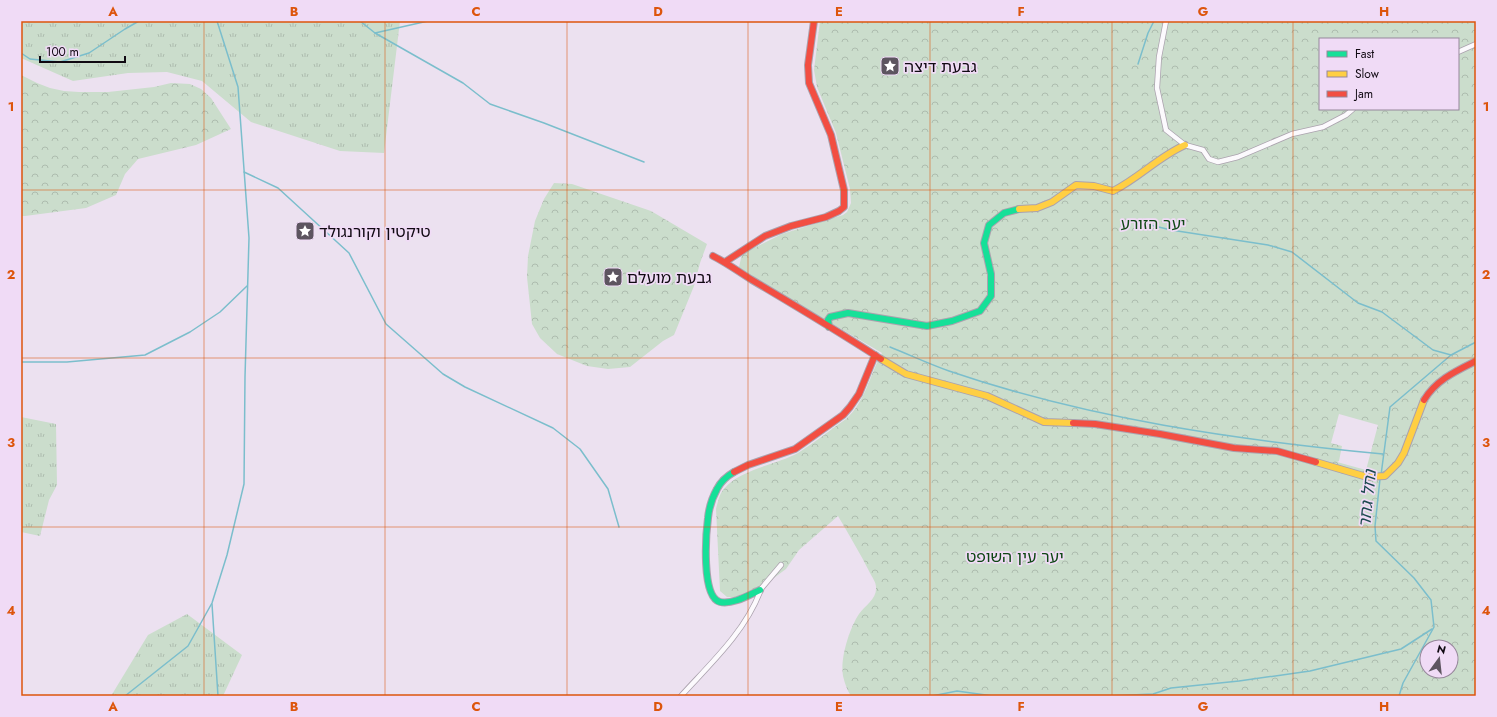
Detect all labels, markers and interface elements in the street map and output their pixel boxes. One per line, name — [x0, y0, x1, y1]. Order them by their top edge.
text: A — [107, 2, 118, 21]
text: B — [290, 2, 299, 21]
text: C — [471, 2, 481, 21]
text: D — [653, 2, 663, 21]
text: E — [835, 2, 843, 21]
text: F — [1017, 2, 1025, 21]
text: G — [1198, 2, 1209, 21]
text: H — [1379, 2, 1389, 21]
scale bar — [40, 38, 125, 64]
legend — [1319, 38, 1459, 110]
text: 100 m — [46, 43, 79, 61]
text: Fast — [1355, 45, 1374, 63]
place icon: גבעת דיצה — [879, 55, 901, 77]
place label: גבעת דיצה — [904, 55, 977, 78]
text: Slow — [1355, 65, 1380, 83]
text: Jam — [1353, 85, 1373, 103]
text: 1 — [8, 97, 14, 116]
text: 1 — [1483, 97, 1489, 116]
park label: יער הזורע — [1120, 212, 1186, 235]
place icon: טיקטין וקורנגולד — [294, 220, 316, 242]
place label: טיקטין וקורנגולד — [319, 220, 431, 243]
text: 2 — [7, 265, 15, 284]
text: 2 — [1482, 265, 1490, 284]
place icon: גבעת מועלם — [602, 266, 624, 288]
place label: גבעת מועלם — [627, 266, 712, 289]
text: 3 — [7, 433, 15, 452]
text: 3 — [1482, 433, 1490, 452]
water label: נחל גחר — [1352, 467, 1382, 529]
park label: יער עין השופט — [966, 545, 1064, 568]
text: 4 — [6, 601, 16, 620]
text: 4 — [1481, 601, 1491, 620]
north arrow — [1419, 639, 1459, 679]
text: N — [1435, 640, 1448, 658]
text: A — [107, 697, 118, 716]
text: B — [290, 697, 299, 716]
text: C — [471, 697, 481, 716]
text: D — [653, 697, 663, 716]
text: E — [835, 697, 843, 716]
text: F — [1017, 697, 1025, 716]
text: G — [1198, 697, 1209, 716]
text: H — [1379, 697, 1389, 716]

